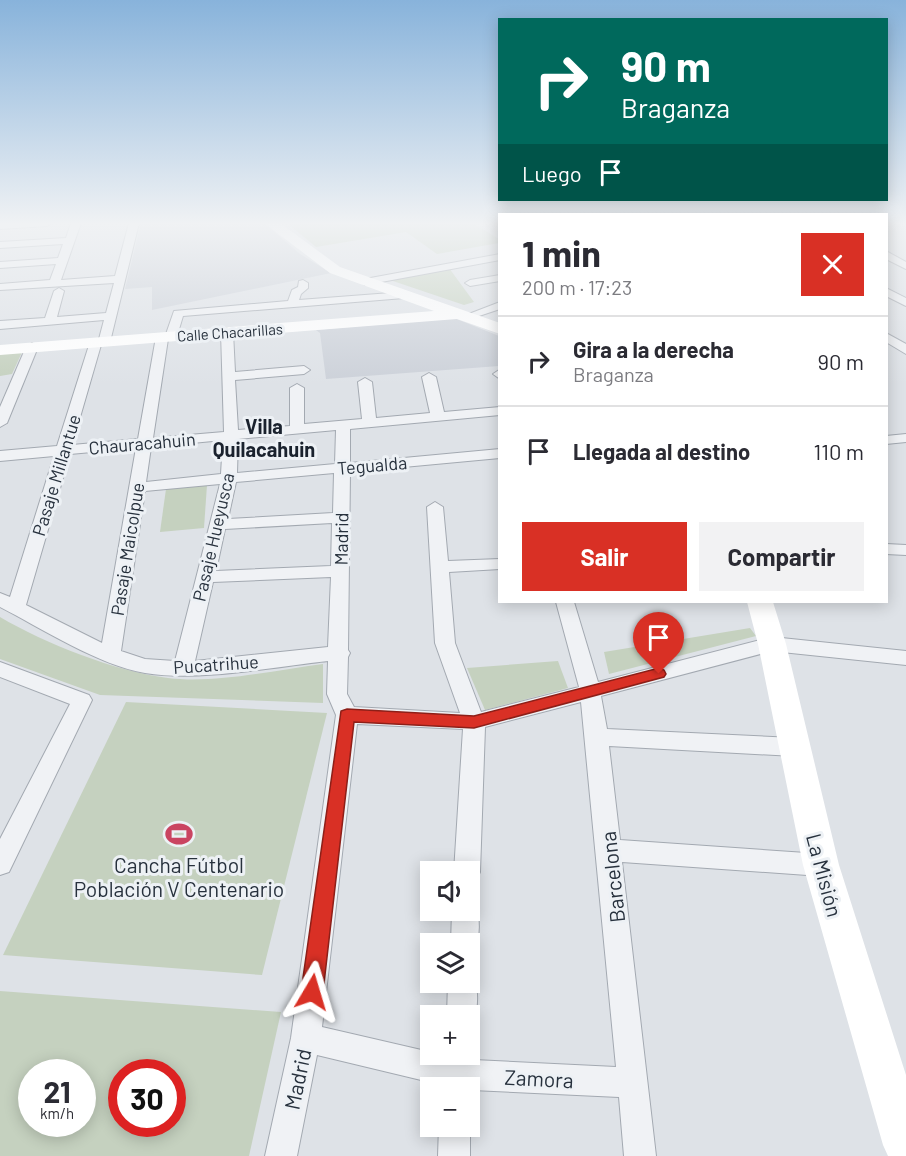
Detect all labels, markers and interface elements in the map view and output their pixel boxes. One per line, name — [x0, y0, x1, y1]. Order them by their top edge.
text: 90 m — [621, 40, 711, 90]
icon: right — [522, 42, 600, 120]
text: Braganza — [621, 91, 730, 123]
icon: arrive — [594, 156, 627, 189]
text: Luego — [522, 160, 582, 186]
text: 1 min — [522, 231, 601, 274]
button: close — [801, 233, 864, 296]
text: 200 m · 17:23 — [522, 275, 632, 299]
street label: Calle Chacarillas — [177, 319, 283, 345]
text: Gira a la derecha — [573, 336, 734, 362]
icon: right — [522, 345, 555, 378]
text: 90 m — [818, 348, 864, 374]
text: Braganza — [573, 362, 654, 386]
street label: Pasaje Millantue — [27, 412, 85, 538]
district label: Villa Quilacahuin — [213, 414, 315, 461]
street label: Chauracahuin — [88, 427, 196, 459]
icon: arrive — [522, 435, 555, 468]
text: Llegada al destino — [573, 438, 750, 464]
text: 110 m — [814, 438, 864, 464]
street label: Tegualda — [336, 451, 408, 479]
street label: Pasaje Hueyusca — [188, 471, 238, 603]
street label: Pasaje Maicolpue — [106, 481, 148, 617]
street label: Madrid — [330, 512, 352, 566]
button: Salir — [522, 522, 687, 591]
button: Compartir — [699, 522, 864, 591]
pin — [633, 612, 684, 674]
icon: arrive — [642, 621, 675, 654]
street label: Pucatrihue — [173, 650, 259, 678]
sports icon: Cancha Fútbol Población V Centenario — [164, 819, 194, 849]
street label: Barcelona — [595, 830, 629, 924]
street label: La Misión — [802, 831, 848, 919]
place label: Cancha Fútbol Población V Centenario — [74, 852, 284, 901]
map controls — [420, 861, 480, 1137]
button: sound — [420, 861, 480, 921]
button: layers — [420, 933, 480, 993]
position arrow — [280, 960, 344, 1024]
button: + — [420, 1005, 480, 1065]
street label: Madrid — [278, 1046, 316, 1112]
speed limit sign: 30 — [108, 1059, 186, 1137]
street label: Zamora — [504, 1064, 574, 1092]
text: 21 — [43, 1073, 71, 1109]
button: − — [420, 1077, 480, 1137]
text: km/h — [40, 1104, 74, 1122]

